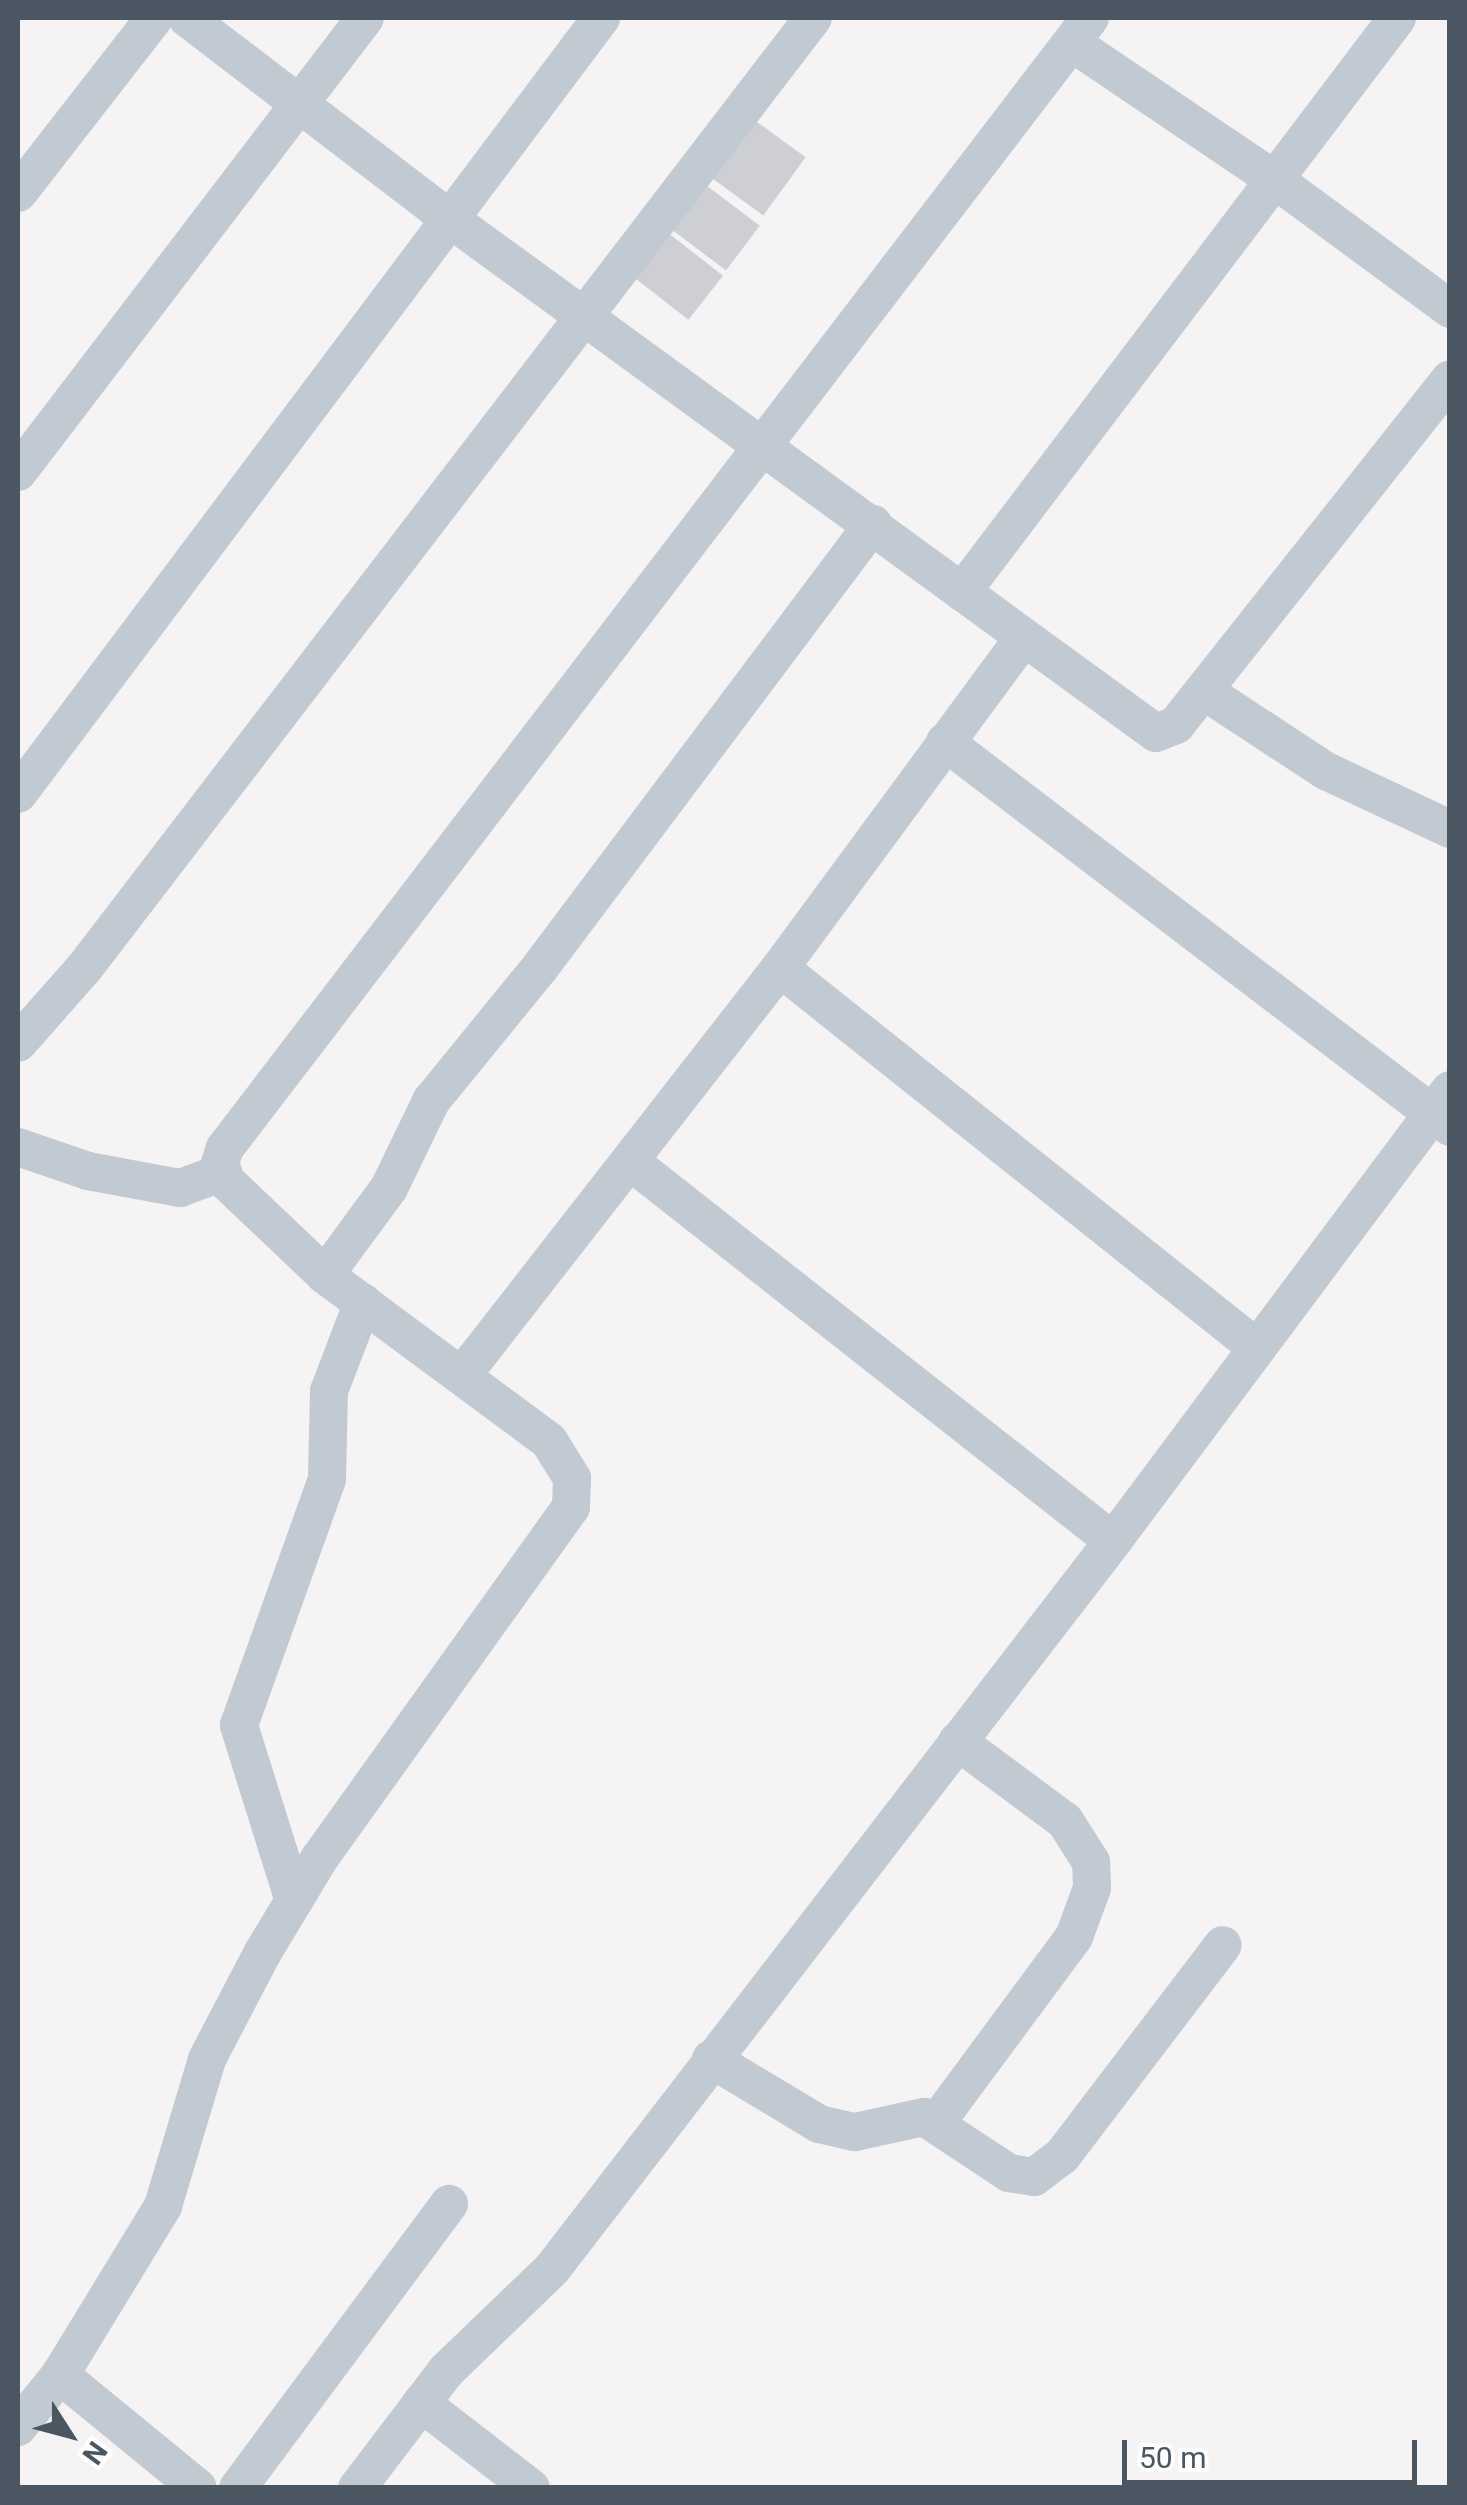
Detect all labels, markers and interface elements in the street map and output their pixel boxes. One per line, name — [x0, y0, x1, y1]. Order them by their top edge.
north arrow — [20, 2385, 120, 2485]
scale bar — [1127, 2420, 1422, 2482]
text: N — [76, 2435, 114, 2471]
text: 50 m — [1139, 2440, 1206, 2475]

